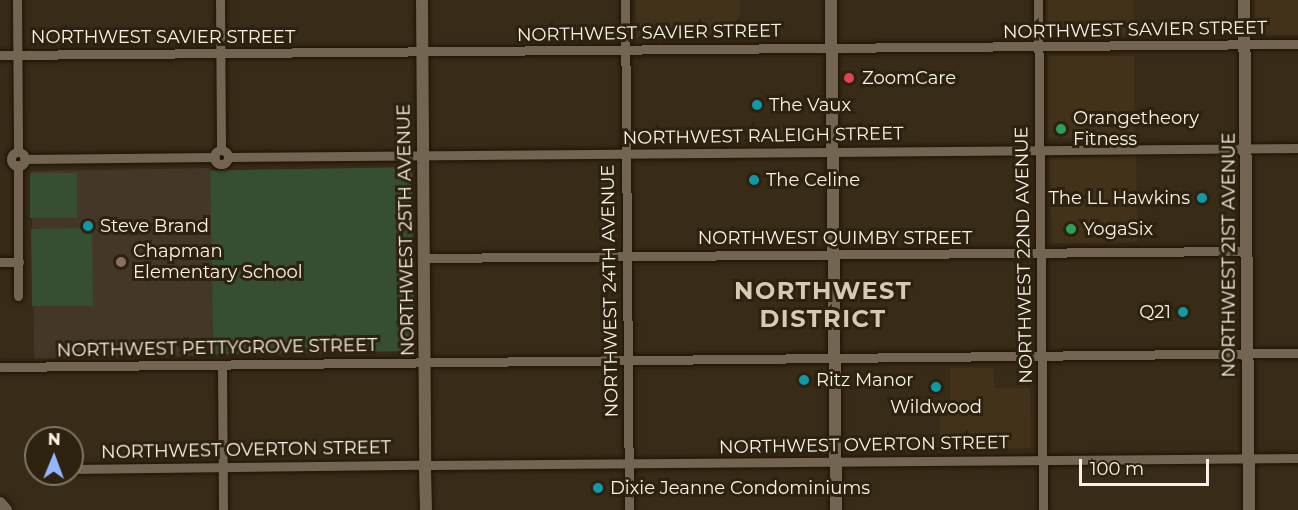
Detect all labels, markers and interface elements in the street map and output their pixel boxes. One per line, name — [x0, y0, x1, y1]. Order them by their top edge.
street label: NORTHWEST SAVIER STREET — [1003, 17, 1267, 43]
street label: NORTHWEST SAVIER STREET — [517, 20, 781, 46]
street label: NORTHWEST SAVIER STREET — [31, 26, 295, 48]
place label: ZoomCare — [862, 67, 956, 89]
marker: ZoomCare — [840, 69, 858, 87]
place label: The Vaux — [769, 94, 851, 116]
marker: The Vaux — [750, 98, 764, 112]
street label: NORTHWEST 25TH AVENUE — [393, 104, 419, 356]
place label: Orangetheory Fitness — [1073, 108, 1199, 150]
marker: Orangetheory Fitness — [1054, 122, 1068, 136]
street label: NORTHWEST RALEIGH STREET — [622, 123, 904, 149]
street label: NORTHWEST 22ND AVENUE — [1011, 126, 1037, 384]
street label: NORTHWEST 21ST AVENUE — [1218, 132, 1240, 378]
street label: NORTHWEST 24TH AVENUE — [597, 164, 623, 418]
place label: The Celine — [766, 169, 860, 191]
marker: The Celine — [747, 173, 761, 187]
place label: The LL Hawkins — [1049, 187, 1190, 209]
marker: The LL Hawkins — [1195, 191, 1209, 205]
place label: Steve Brand — [100, 215, 209, 237]
place label: YogaSix — [1083, 218, 1153, 240]
marker: Steve Brand — [81, 219, 95, 233]
marker: YogaSix — [1064, 222, 1078, 236]
street label: NORTHWEST QUIMBY STREET — [698, 227, 972, 249]
place label: Chapman Elementary School — [133, 241, 303, 284]
marker: Chapman Elementary School — [114, 255, 128, 269]
district label: NORTHWEST DISTRICT — [734, 277, 912, 333]
place label: Q21 — [1139, 301, 1171, 323]
marker: Q21 — [1176, 305, 1190, 319]
street label: NORTHWEST PETTYGROVE STREET — [56, 334, 378, 362]
place label: Ritz Manor — [816, 369, 913, 391]
marker: Ritz Manor — [797, 373, 811, 387]
marker: Wildwood — [929, 380, 943, 394]
place label: Wildwood — [890, 396, 982, 418]
north arrow — [24, 426, 84, 486]
text: N — [48, 430, 61, 449]
street label: NORTHWEST OVERTON STREET — [719, 432, 1009, 458]
street label: NORTHWEST OVERTON STREET — [101, 437, 391, 463]
scale bar — [1082, 447, 1212, 485]
text: 100 m — [1090, 458, 1144, 480]
place label: Dixie Jeanne Condominiums — [610, 477, 870, 499]
marker: Dixie Jeanne Condominiums — [591, 481, 605, 495]

